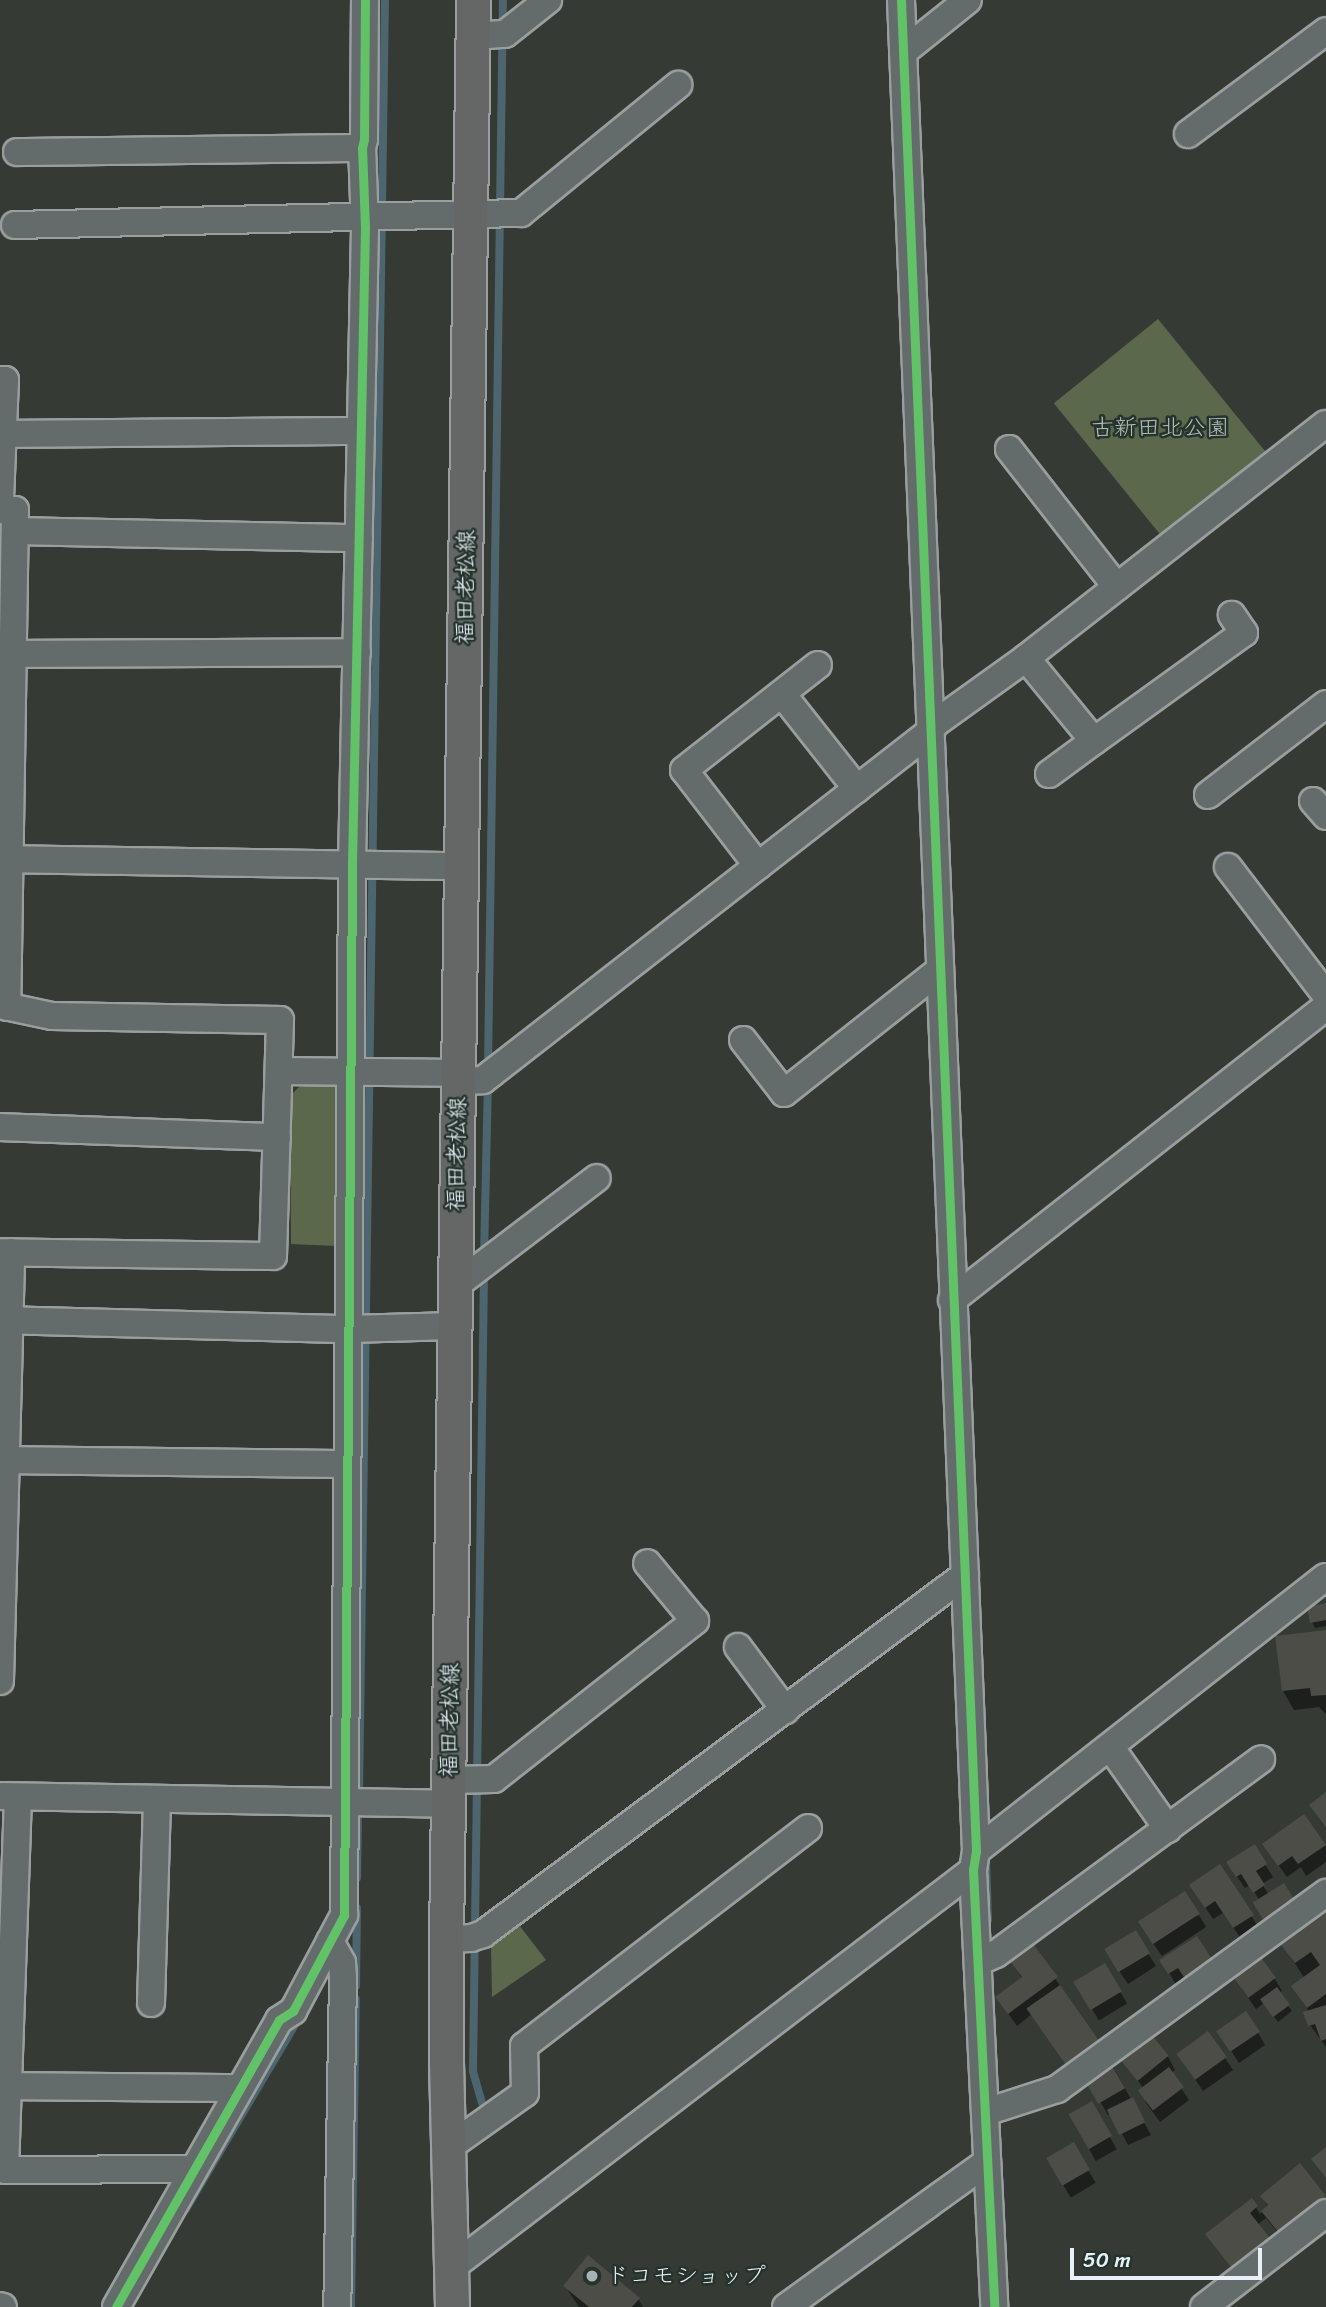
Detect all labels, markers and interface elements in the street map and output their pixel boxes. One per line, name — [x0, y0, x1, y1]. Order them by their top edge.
park label: 古新田北公園 — [1091, 414, 1229, 442]
street label: 福田老松線 — [451, 529, 481, 645]
street label: 福田老松線 — [442, 1096, 472, 1212]
street label: 福田老松線 — [435, 1662, 465, 1778]
scale bar — [1074, 2234, 1266, 2278]
text: 50 m — [1083, 2241, 1131, 2279]
place label: ドコモショップ — [606, 2262, 767, 2290]
marker: ドコモショップ — [584, 2268, 600, 2284]

